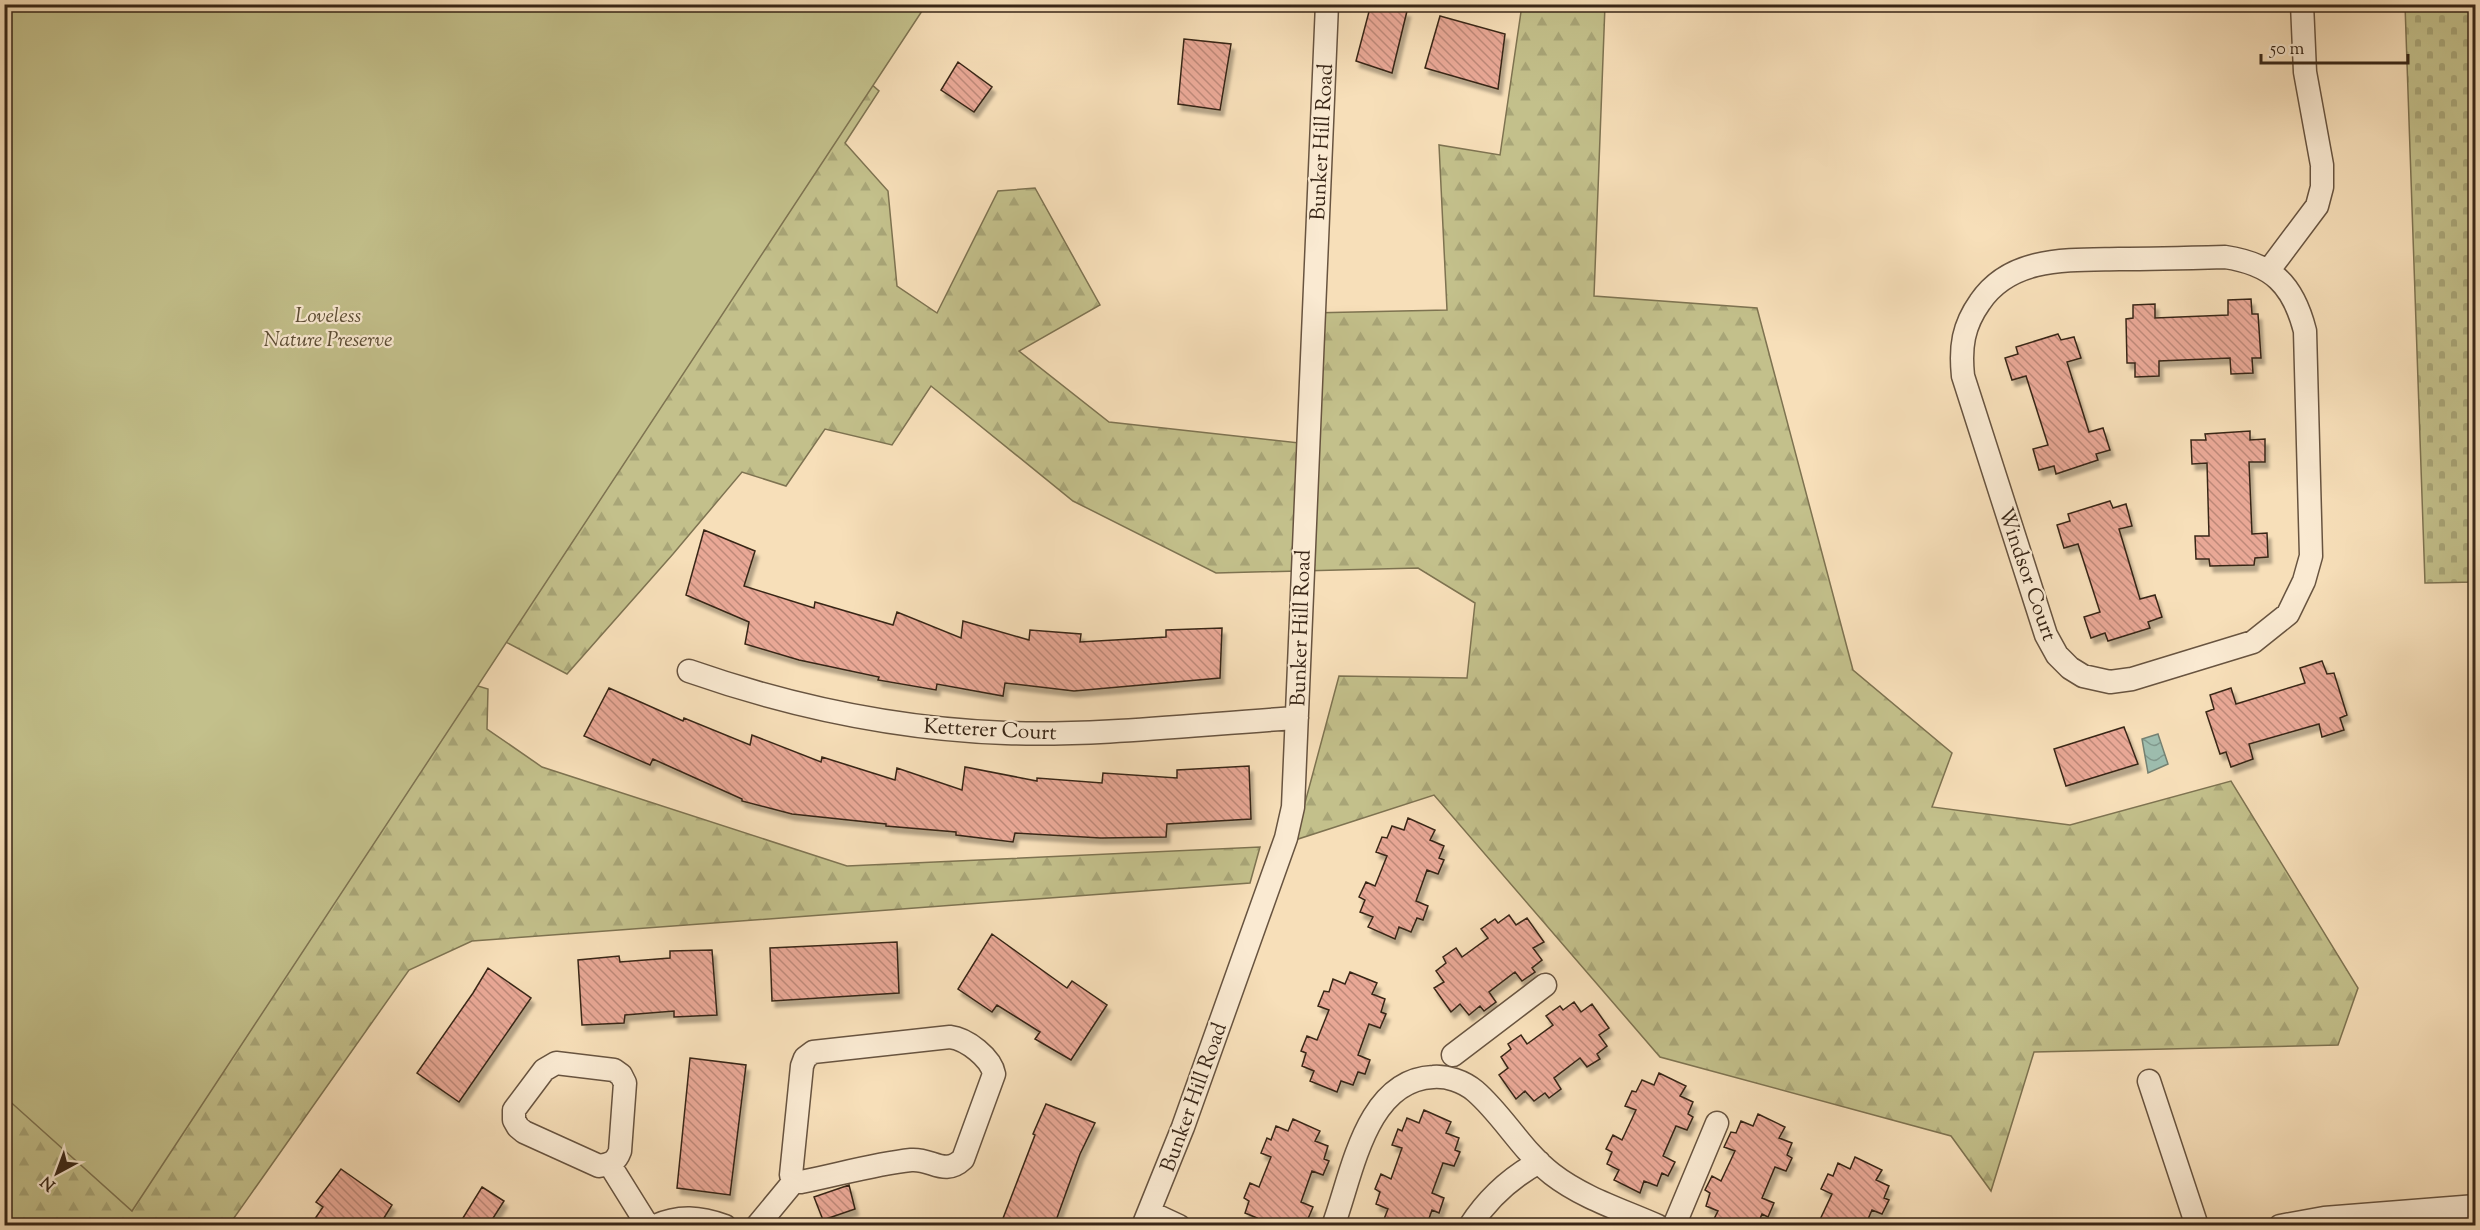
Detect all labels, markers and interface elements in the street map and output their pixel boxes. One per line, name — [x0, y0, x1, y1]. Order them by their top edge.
scale bar — [2261, 27, 2408, 65]
text: 50 m — [2269, 37, 2305, 63]
street label: Bunker Hill Road — [1304, 63, 1342, 221]
park label: Loveless Nature Preserve — [264, 302, 392, 356]
street label: Windsor Court — [1989, 504, 2063, 645]
street label: Bunker Hill Road — [1284, 549, 1320, 707]
street label: Ketterer Court — [923, 713, 1057, 749]
street label: Bunker Hill Road — [1154, 1019, 1236, 1177]
north arrow — [27, 1143, 87, 1203]
text: N — [36, 1169, 61, 1195]

